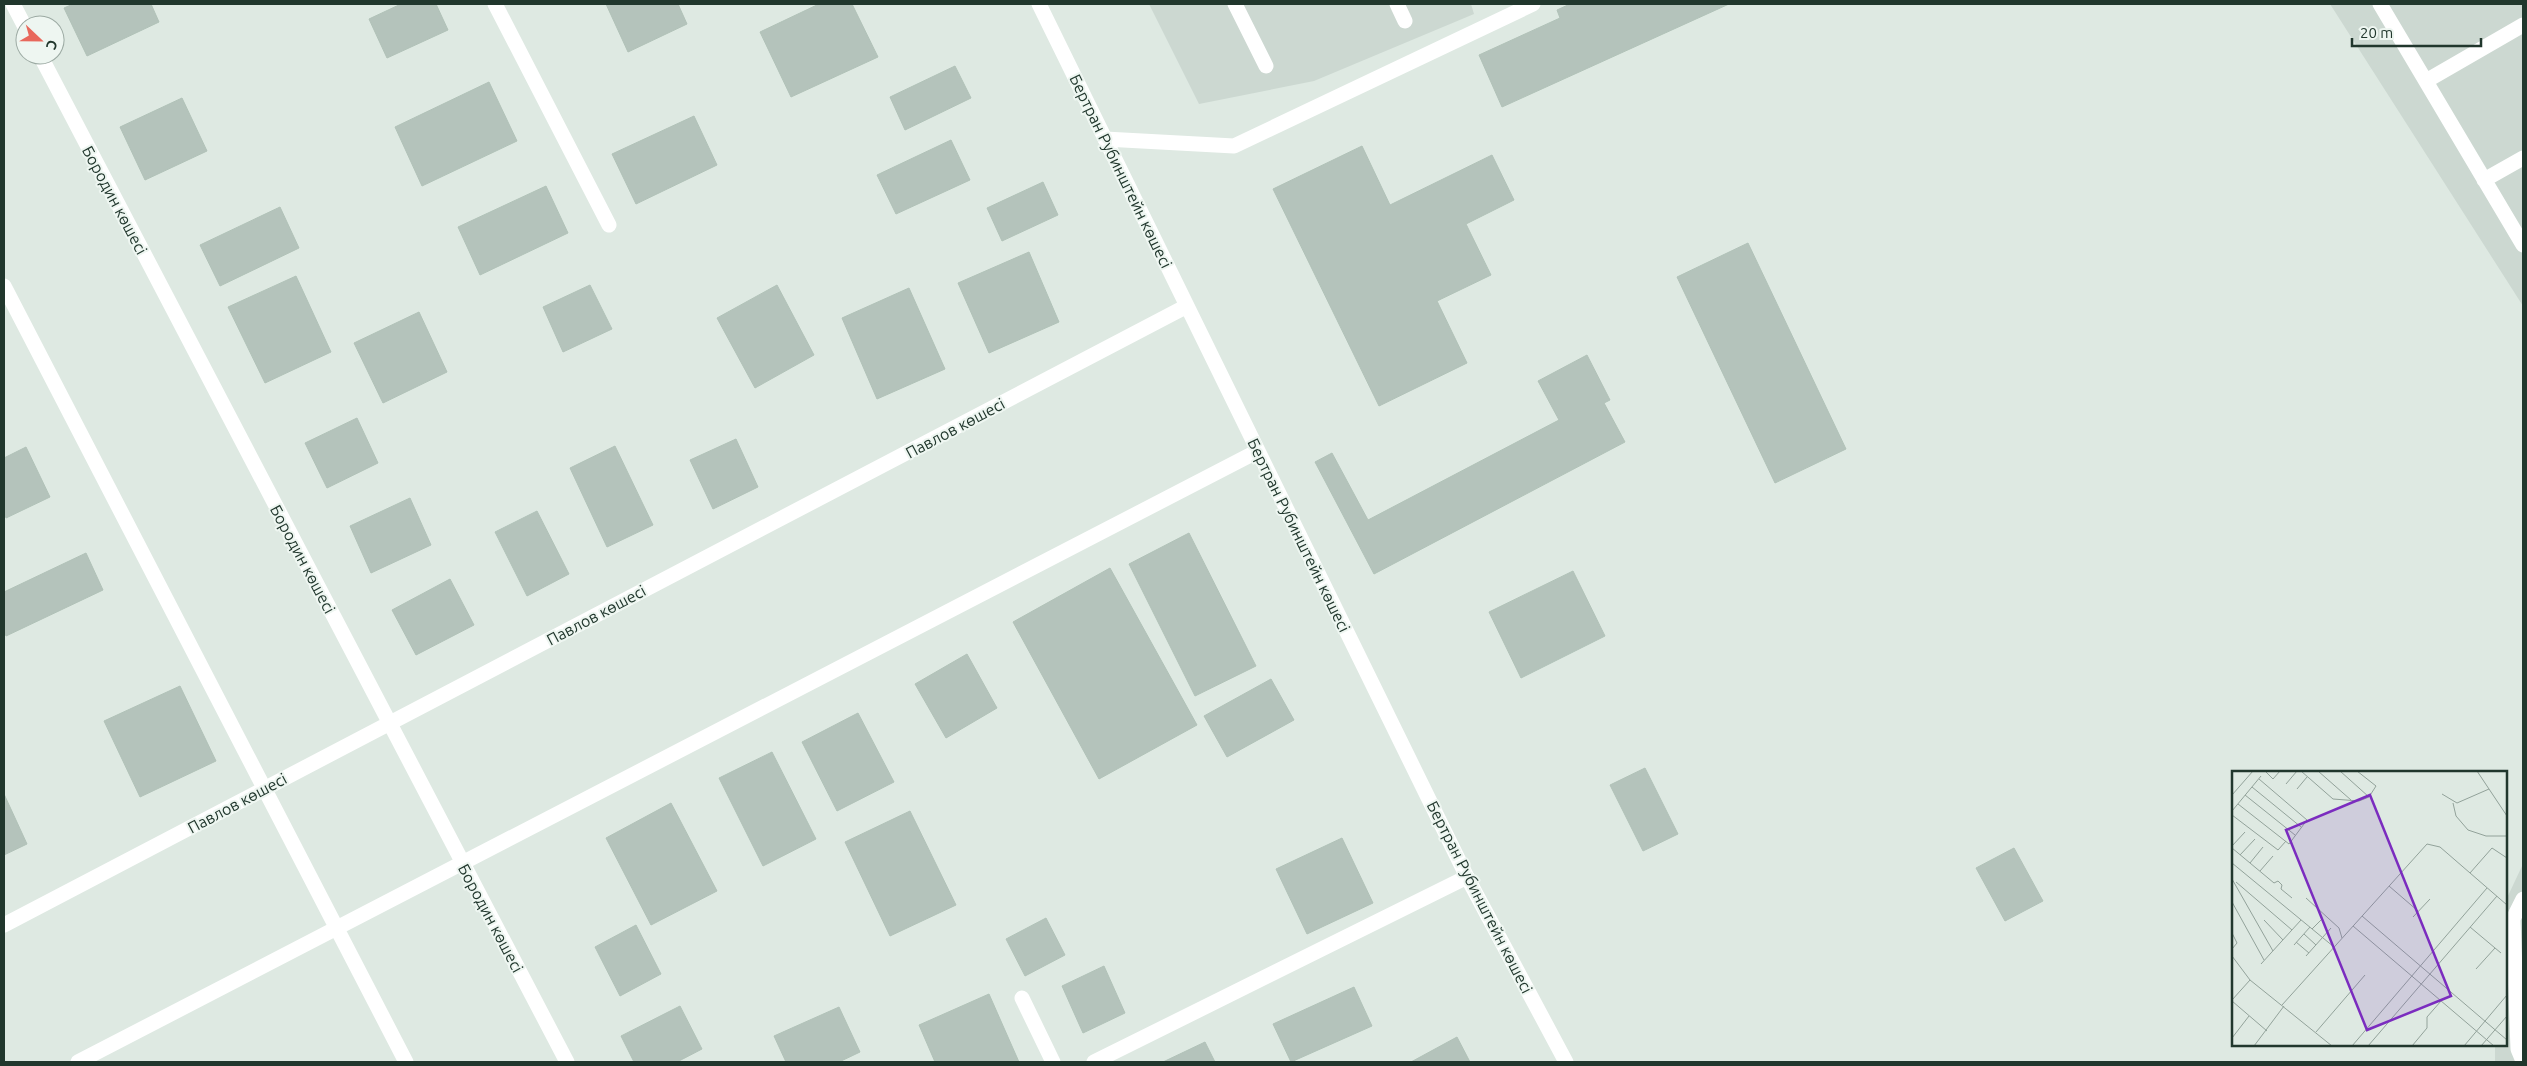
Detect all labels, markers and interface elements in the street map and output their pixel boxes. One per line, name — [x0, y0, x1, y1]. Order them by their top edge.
north arrow — [15, 15, 65, 65]
scale bar — [2352, 15, 2481, 47]
text: 20 m — [2360, 24, 2393, 41]
text: С — [43, 38, 61, 52]
street label: Бертран Рубинштейн көшесі — [1066, 71, 1176, 271]
street label: Бородин көшесі — [79, 143, 151, 257]
street label: Павлов көшесі — [902, 394, 1008, 462]
street label: Бертран Рубинштейн көшесі — [1244, 435, 1354, 635]
street label: Бородин көшесі — [267, 502, 339, 616]
street label: Павлов көшесі — [543, 581, 649, 649]
street label: Павлов көшесі — [184, 769, 290, 837]
inset map — [2232, 771, 2507, 1046]
street label: Бертран Рубинштейн көшесі — [1424, 798, 1536, 996]
street label: Бородин көшесі — [455, 861, 527, 975]

